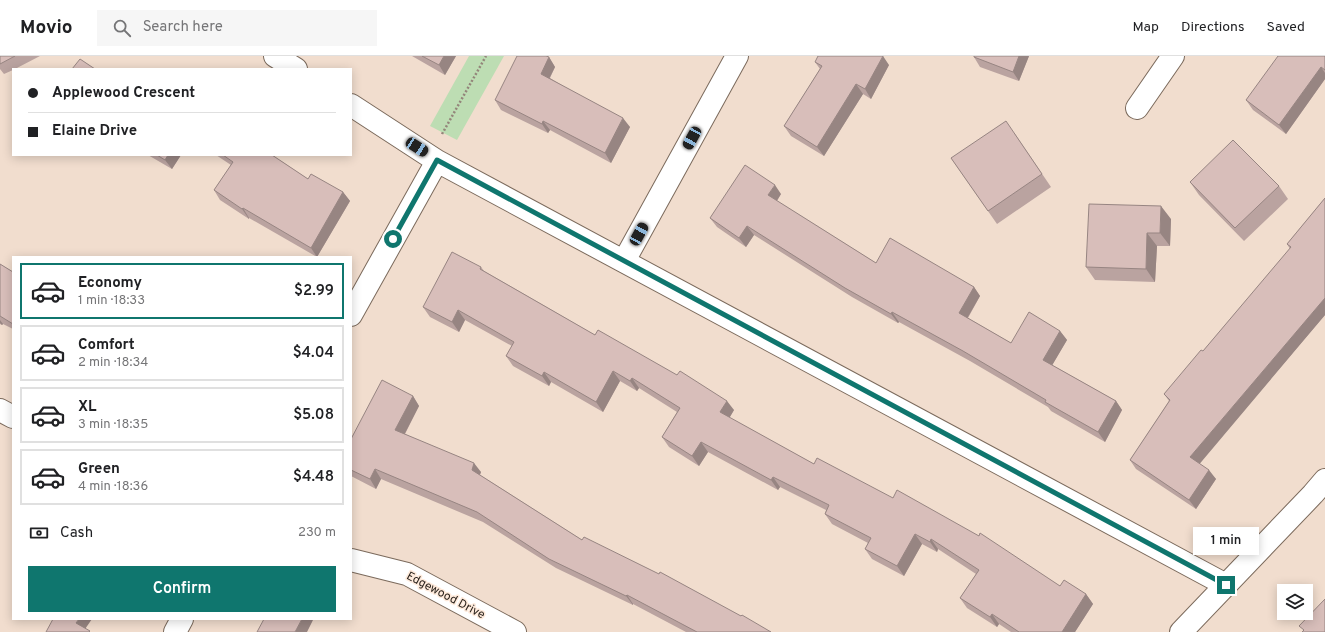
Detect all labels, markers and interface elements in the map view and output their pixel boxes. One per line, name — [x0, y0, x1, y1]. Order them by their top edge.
search box — [97, 10, 377, 46]
text: Movio — [20, 16, 73, 40]
icon: search — [111, 17, 133, 39]
text: Search here — [143, 18, 223, 37]
text: Map — [1133, 19, 1159, 36]
text: Directions — [1181, 19, 1245, 36]
text: Saved — [1267, 19, 1305, 36]
text: Applewood Crescent — [52, 84, 195, 103]
text: Elaine Drive — [52, 122, 137, 141]
car — [681, 125, 703, 151]
car — [404, 135, 430, 159]
car — [628, 221, 650, 247]
route start — [384, 230, 402, 248]
icon: car — [30, 273, 66, 309]
text: Economy — [78, 274, 142, 293]
text: $2.99 — [294, 282, 334, 301]
text: 1 min · 18:33 — [78, 293, 145, 309]
icon: car — [30, 335, 66, 371]
text: Comfort — [78, 336, 135, 355]
text: $4.04 — [293, 344, 334, 363]
text: 2 min · 18:34 — [78, 355, 148, 371]
icon: car — [30, 397, 66, 433]
text: XL — [78, 398, 96, 417]
text: $5.08 — [293, 406, 334, 425]
text: 3 min · 18:35 — [78, 417, 148, 433]
icon: car — [30, 459, 66, 495]
text: Green — [78, 460, 120, 479]
text: $4.48 — [293, 468, 334, 487]
text: 4 min · 18:36 — [78, 479, 148, 495]
icon: cash — [28, 522, 50, 544]
text: Cash — [60, 524, 93, 543]
text: 230 m — [298, 525, 336, 541]
callout: 1 min — [1193, 527, 1259, 555]
text: 1 min — [1211, 533, 1241, 549]
button: Confirm — [28, 566, 336, 612]
street label: Edgewood Drive — [403, 568, 488, 623]
route end — [1217, 576, 1235, 594]
map controls — [1277, 584, 1313, 620]
button: layers — [1277, 584, 1313, 620]

